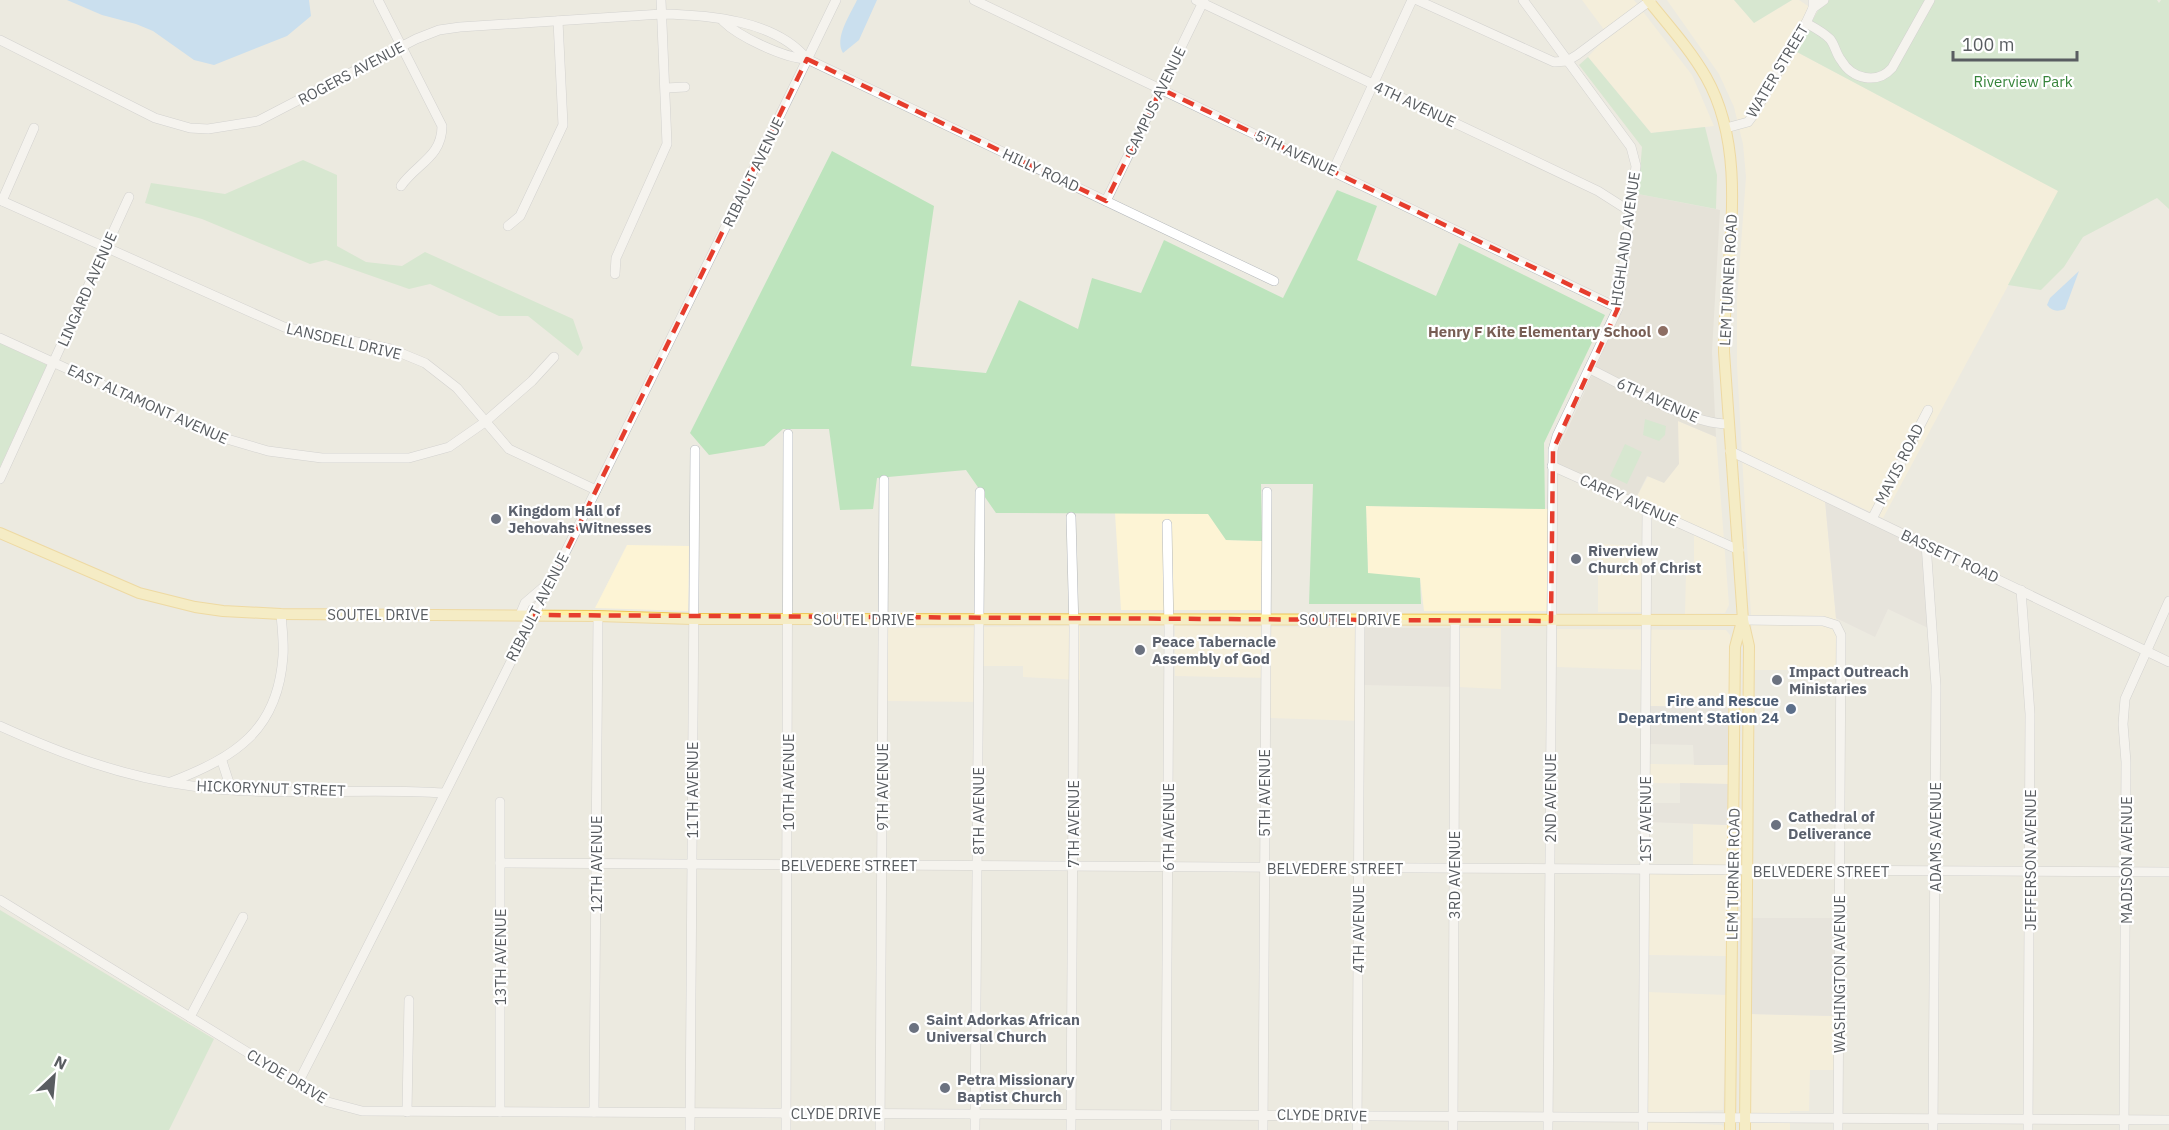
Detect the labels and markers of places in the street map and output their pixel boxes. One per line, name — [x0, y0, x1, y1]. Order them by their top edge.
place label: Henry F Kite Elementary School — [1428, 322, 1651, 341]
marker: Henry F Kite Elementary School — [1656, 324, 1670, 338]
place label: Kingdom Hall of Jehovahs Witnesses — [508, 501, 652, 537]
marker: Kingdom Hall of Jehovahs Witnesses — [489, 512, 503, 526]
place label: Riverview Church of Christ — [1588, 541, 1702, 577]
marker: Riverview Church of Christ — [1569, 552, 1583, 566]
place label: Peace Tabernacle Assembly of God — [1152, 632, 1276, 668]
marker: Peace Tabernacle Assembly of God — [1133, 643, 1147, 657]
place label: Impact Outreach Ministaries — [1789, 662, 1909, 698]
marker: Impact Outreach Ministaries — [1770, 673, 1784, 687]
place label: Fire and Rescue Department Station 24 — [1618, 691, 1779, 727]
marker: Fire and Rescue Department Station 24 — [1784, 702, 1798, 716]
place label: Cathedral of Deliverance — [1788, 807, 1875, 843]
marker: Cathedral of Deliverance — [1769, 818, 1783, 832]
place label: Saint Adorkas African Universal Church — [926, 1010, 1080, 1046]
marker: Saint Adorkas African Universal Church — [907, 1021, 921, 1035]
place label: Petra Missionary Baptist Church — [957, 1070, 1075, 1106]
marker: Petra Missionary Baptist Church — [938, 1081, 952, 1095]

